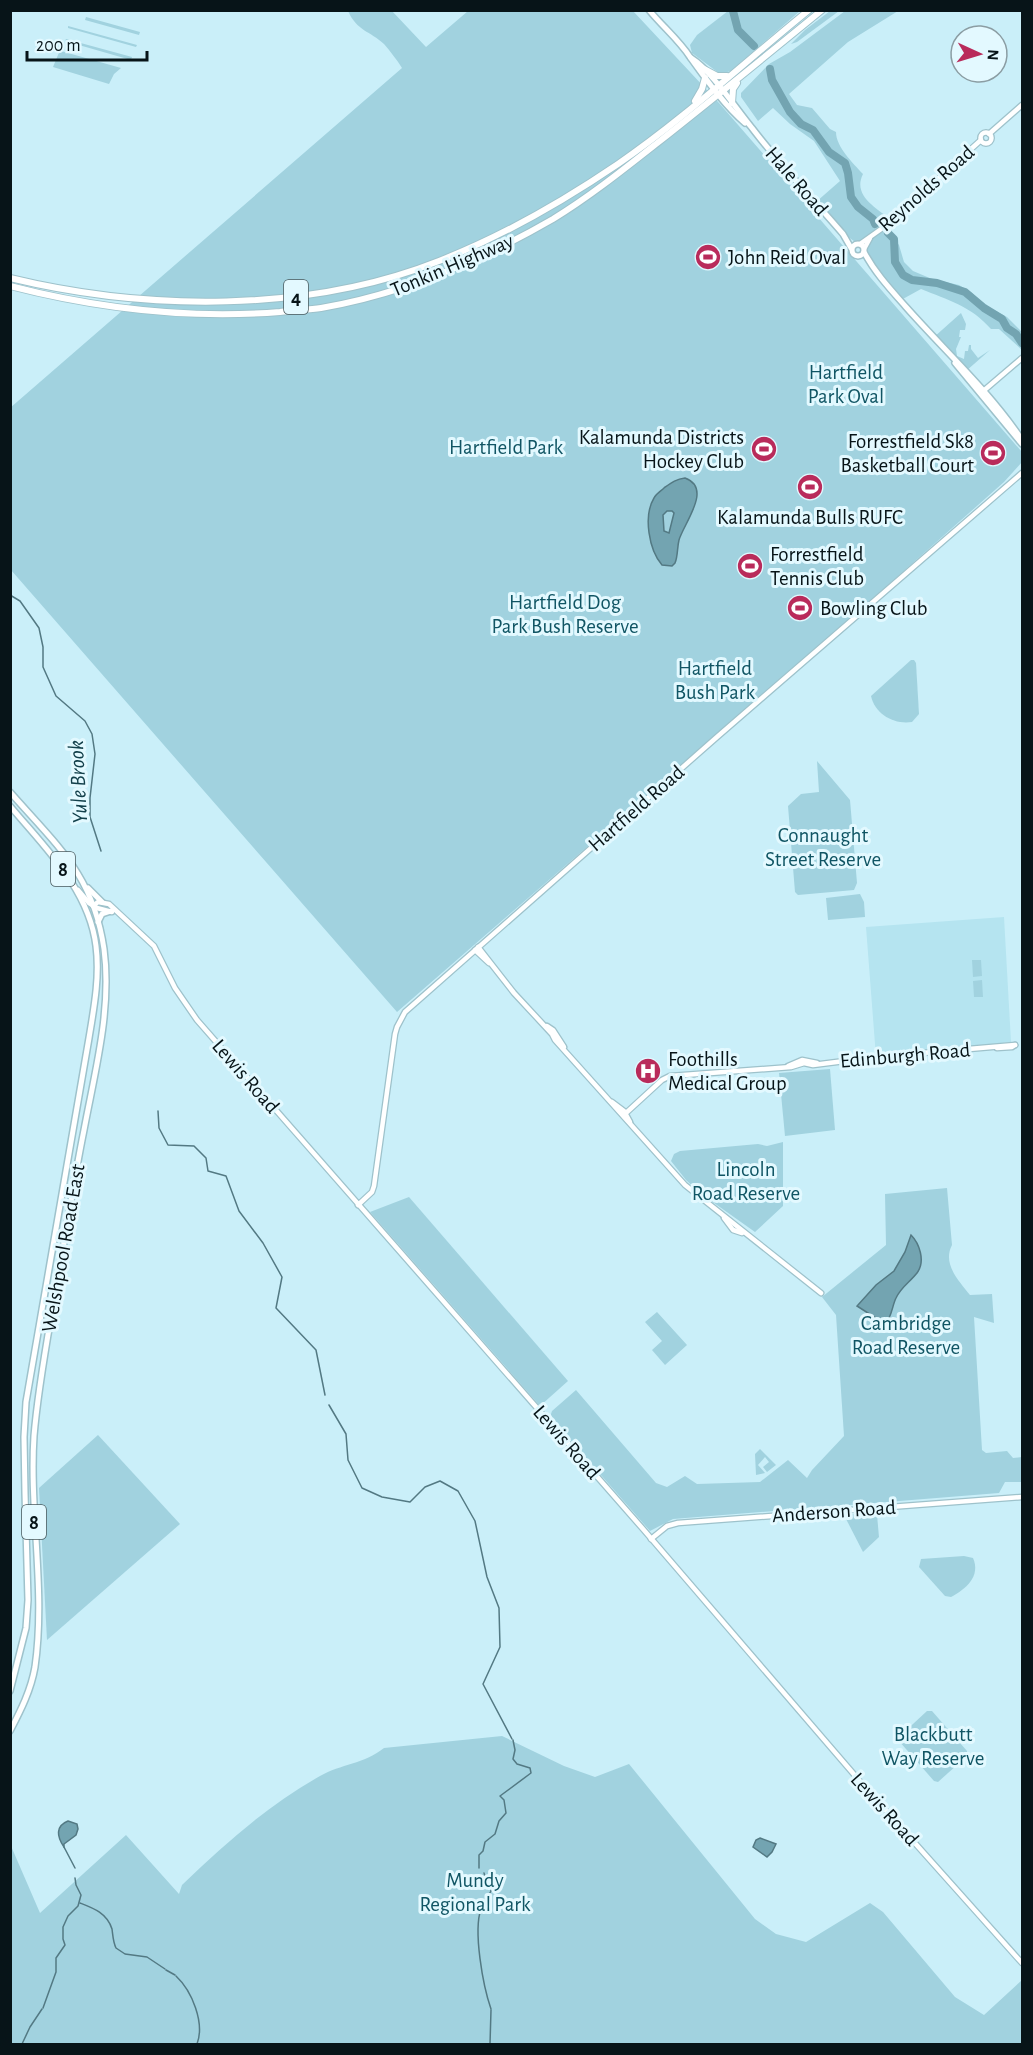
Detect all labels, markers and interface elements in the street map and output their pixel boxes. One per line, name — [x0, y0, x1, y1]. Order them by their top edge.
scale bar — [27, 24, 147, 62]
north arrow — [949, 24, 1009, 84]
text: 200 m — [36, 37, 81, 55]
text: N — [985, 49, 1001, 61]
street label: Reynolds Road — [874, 141, 979, 236]
street label: Hale Road — [761, 143, 832, 220]
street label: Tonkin Highway — [388, 230, 517, 301]
sports icon: John Reid Oval — [693, 242, 723, 272]
place label: John Reid Oval — [728, 247, 846, 268]
road number: 4 — [284, 280, 308, 314]
park label: Hartfield Park Oval — [808, 362, 884, 407]
place label: Kalamunda Districts Hockey Club — [579, 427, 744, 472]
place label: Forrestfield Sk8 Basketball Court — [841, 431, 974, 476]
sports icon: Kalamunda Districts Hockey Club — [749, 434, 779, 464]
park label: Hartfield Park — [449, 437, 563, 458]
sports icon: Forrestfield Sk8 Basketball Court — [978, 438, 1008, 468]
sports icon: Kalamunda Bulls RUFC — [795, 472, 825, 502]
place label: Kalamunda Bulls RUFC — [717, 507, 903, 528]
place label: Forrestfield Tennis Club — [770, 544, 864, 589]
sports icon: Forrestfield Tennis Club — [735, 551, 765, 581]
park label: Hartfield Dog Park Bush Reserve — [491, 592, 639, 637]
sports icon: Bowling Club — [785, 593, 815, 623]
place label: Bowling Club — [820, 598, 928, 619]
park label: Hartfield Bush Park — [675, 658, 756, 703]
water label: Yule Brook — [65, 740, 91, 824]
street label: Hartfield Road — [584, 761, 688, 856]
park label: Connaught Street Reserve — [765, 825, 881, 870]
road number: 8 — [51, 852, 75, 886]
street label: Lewis Road — [208, 1035, 283, 1117]
street label: Edinburgh Road — [839, 1039, 971, 1072]
place label: Foothills Medical Group — [668, 1049, 787, 1094]
hospital icon: Foothills Medical Group — [633, 1056, 663, 1086]
park label: Lincoln Road Reserve — [692, 1159, 800, 1204]
street label: Welshpool Road East — [38, 1162, 89, 1334]
park label: Cambridge Road Reserve — [852, 1313, 960, 1358]
street label: Lewis Road — [529, 1401, 604, 1483]
street label: Anderson Road — [771, 1497, 897, 1526]
road number: 8 — [22, 1505, 46, 1539]
park label: Blackbutt Way Reserve — [882, 1724, 984, 1769]
street label: Lewis Road — [847, 1769, 923, 1850]
park label: Mundy Regional Park — [419, 1870, 531, 1915]

